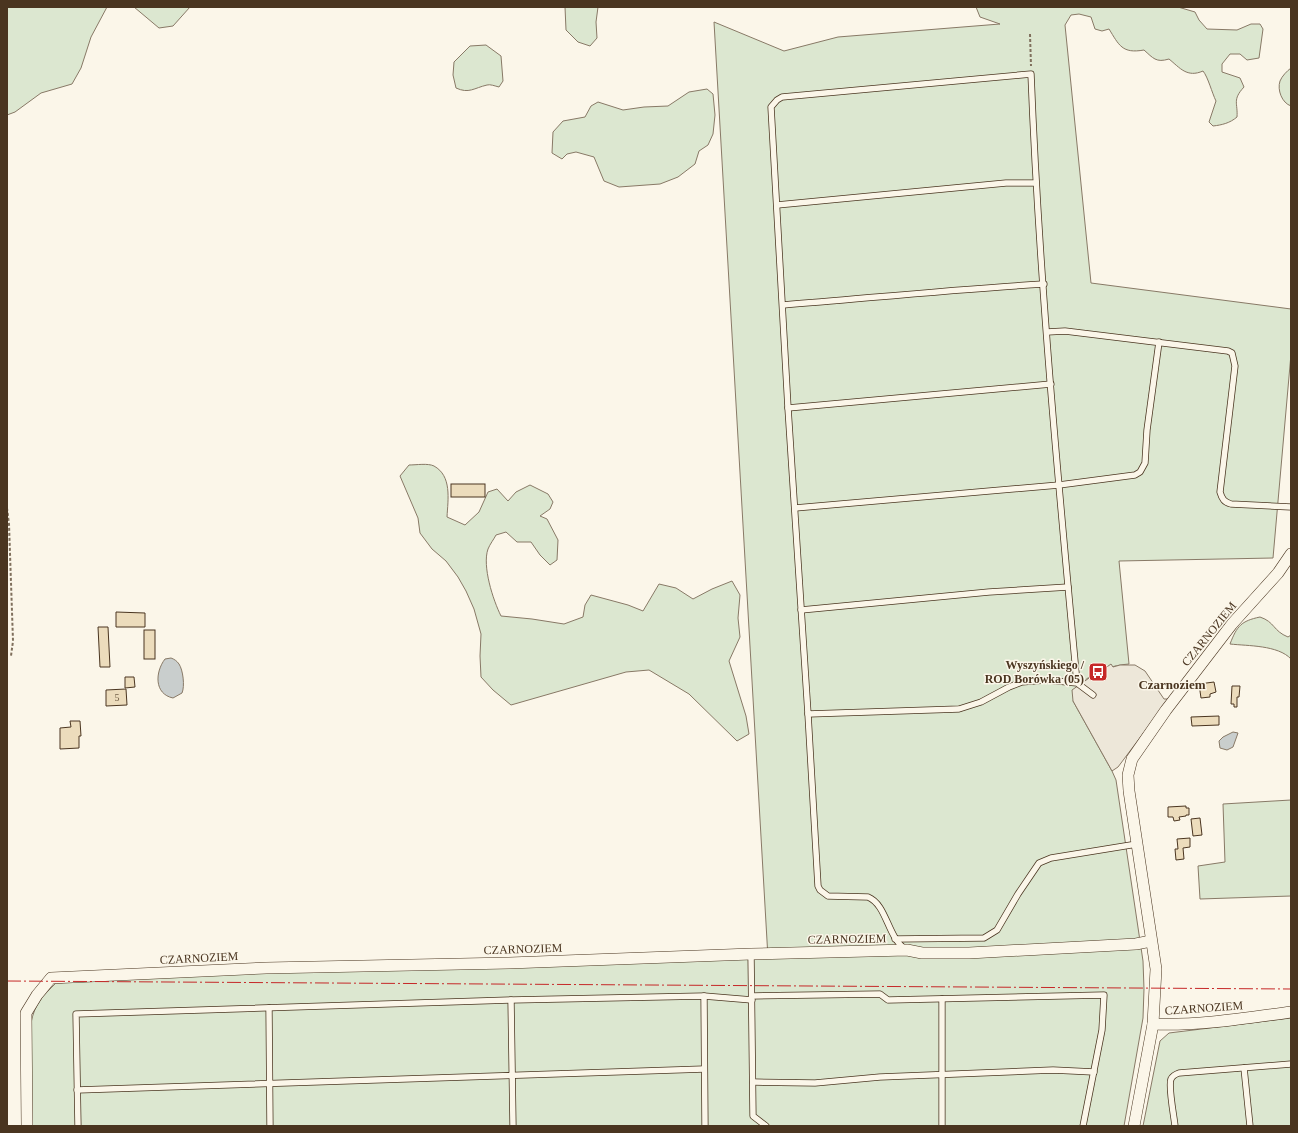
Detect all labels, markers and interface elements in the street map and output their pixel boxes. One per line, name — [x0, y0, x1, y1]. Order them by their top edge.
street label: CZARNOZIEM — [1179, 599, 1239, 669]
place label: Wyszyńskiego / ROD Borówka (05) — [985, 658, 1085, 686]
bus stop icon: Wyszyńskiego / ROD Borówka (05) — [1087, 661, 1109, 683]
district label: Czarnoziem — [1138, 677, 1206, 692]
house number: 5 — [115, 692, 120, 703]
street label: CZARNOZIEM — [808, 931, 887, 947]
street label: CZARNOZIEM — [483, 941, 563, 957]
street label: CZARNOZIEM — [159, 949, 239, 967]
street label: CZARNOZIEM — [1164, 998, 1244, 1018]

